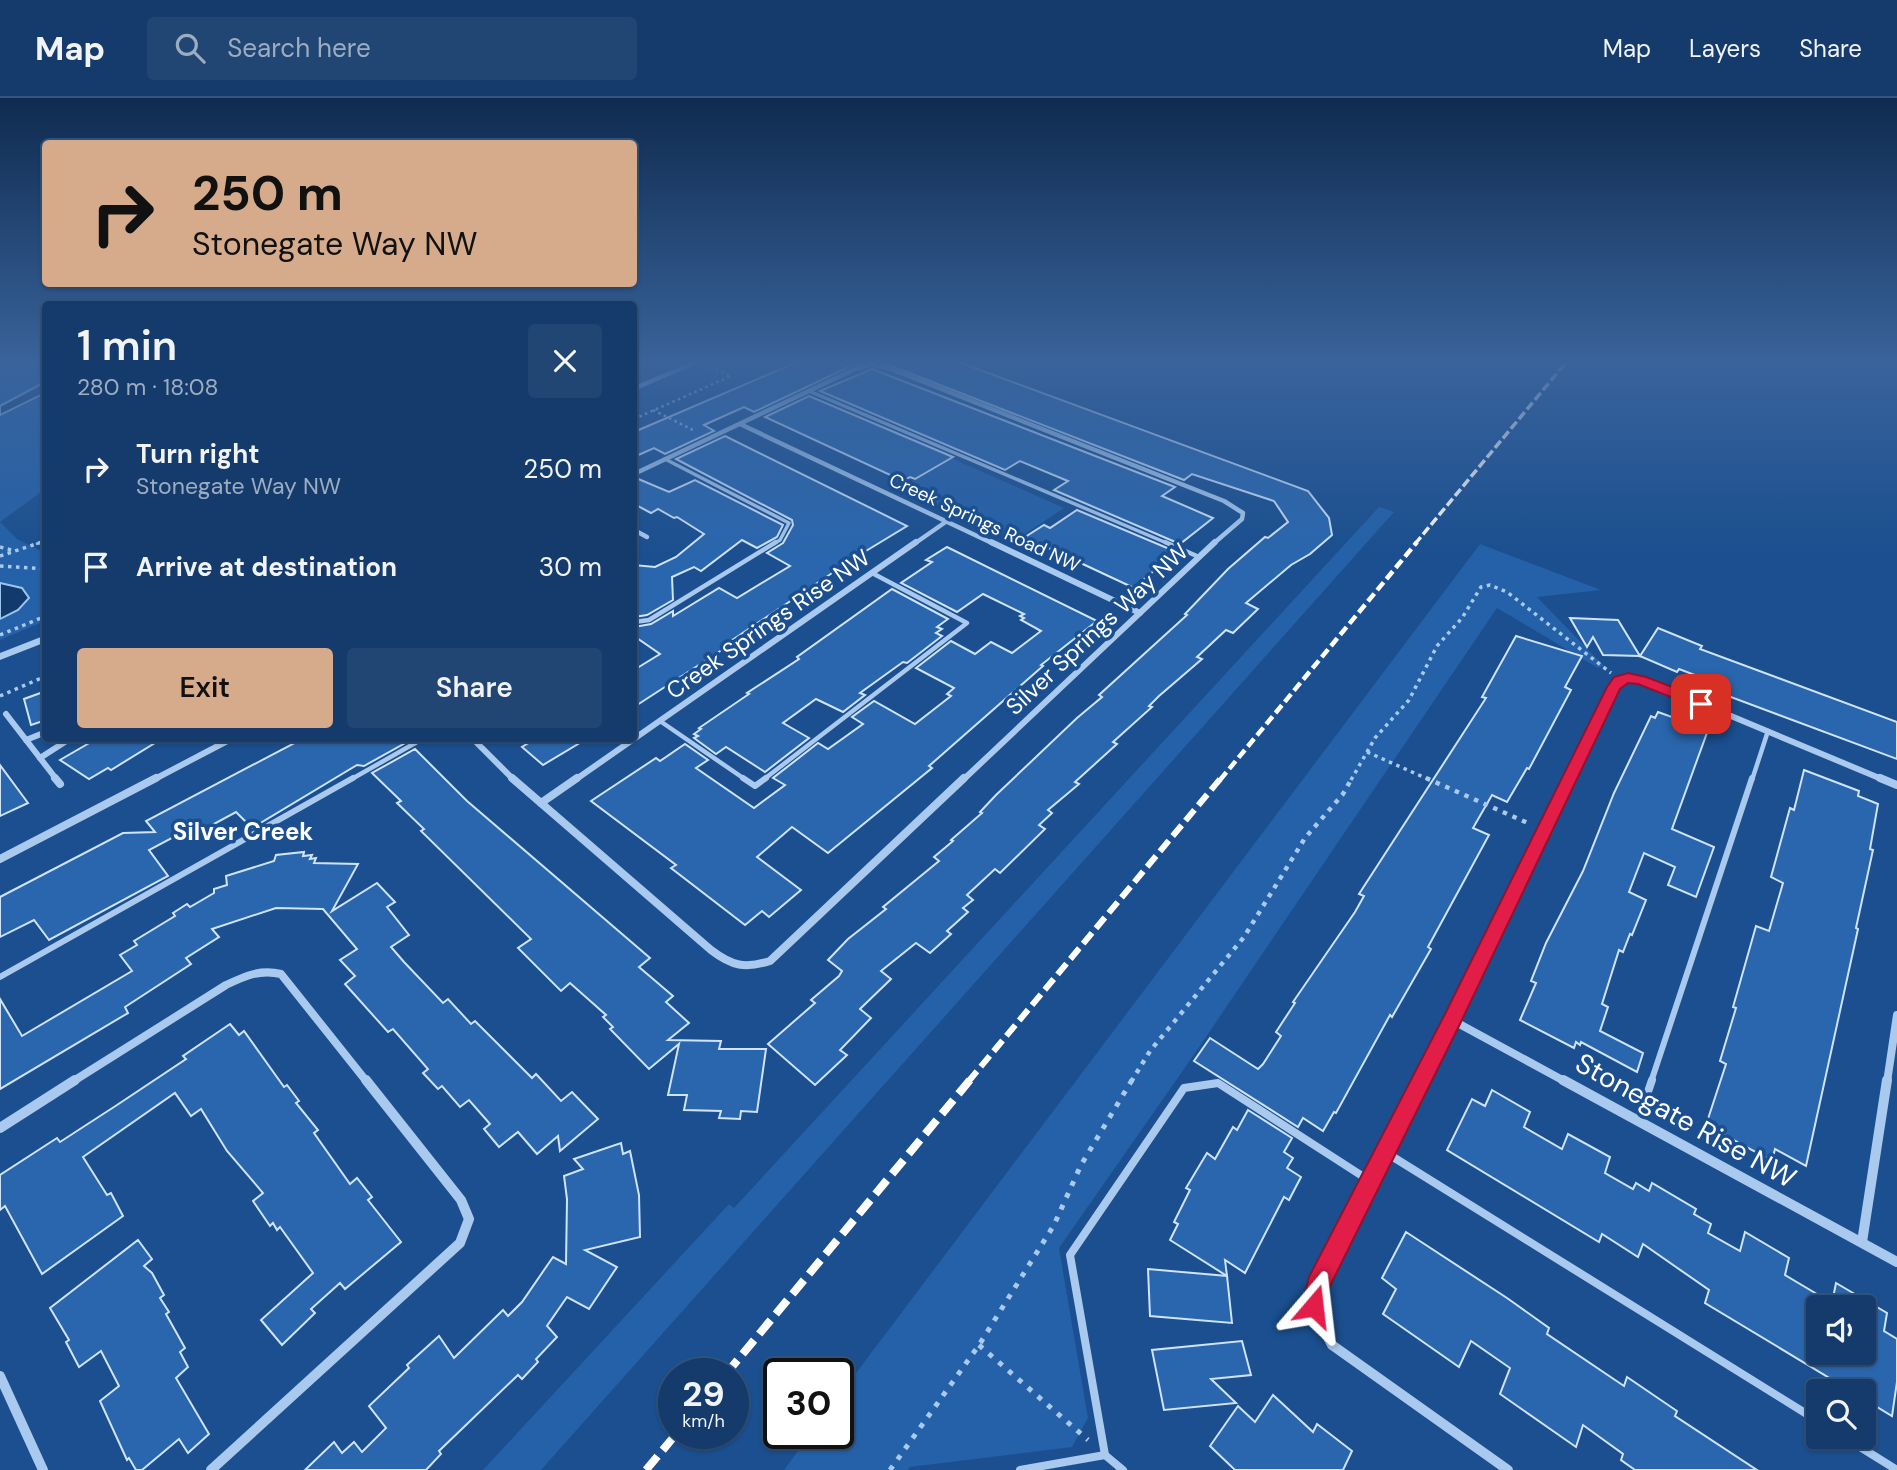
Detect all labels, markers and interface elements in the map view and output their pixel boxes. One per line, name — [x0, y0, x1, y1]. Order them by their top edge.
search box — [147, 17, 637, 80]
text: Map — [35, 27, 105, 70]
icon: search — [171, 29, 209, 67]
text: Search here — [227, 31, 371, 65]
text: Map — [1603, 33, 1651, 64]
text: Layers — [1689, 33, 1761, 64]
text: Share — [1799, 33, 1862, 64]
text: 250 m — [192, 161, 343, 225]
icon: right — [77, 168, 168, 259]
text: Stonegate Way NW — [192, 223, 477, 265]
text: 1 min — [77, 318, 177, 373]
button: close — [528, 324, 602, 398]
text: 280 m · 18:08 — [77, 372, 219, 402]
text: Turn right — [136, 437, 260, 471]
icon: right — [77, 450, 115, 488]
text: 250 m — [523, 452, 602, 486]
street label: Creek Springs Road NW — [885, 467, 1084, 578]
text: Stonegate Way NW — [136, 471, 341, 501]
street label: Silver Springs Way NW — [999, 537, 1195, 721]
street label: Creek Springs Rise NW — [660, 542, 876, 706]
icon: arrive — [77, 548, 115, 586]
text: Arrive at destination — [136, 550, 397, 584]
text: 30 m — [539, 550, 602, 584]
button: Exit — [77, 648, 333, 728]
button: Share — [347, 648, 602, 728]
pin — [1671, 674, 1731, 734]
icon: arrive — [1682, 685, 1720, 723]
district label: Silver Creek — [173, 816, 313, 847]
street label: Stonegate Rise NW — [1569, 1044, 1803, 1196]
position arrow — [1277, 1269, 1351, 1343]
map controls — [1806, 1295, 1876, 1449]
button: sound — [1806, 1295, 1876, 1365]
speed limit sign: 30 — [763, 1358, 854, 1449]
text: 29 — [682, 1371, 725, 1417]
button: search — [1806, 1379, 1876, 1449]
text: km/h — [682, 1409, 725, 1433]

